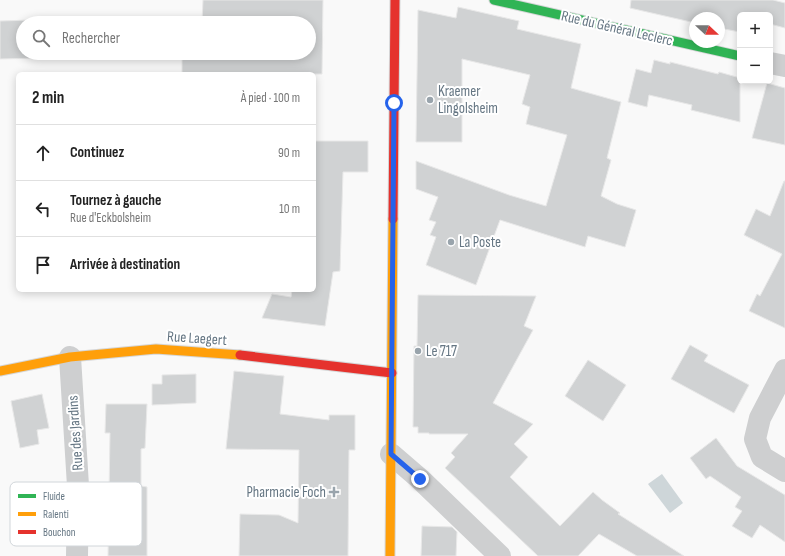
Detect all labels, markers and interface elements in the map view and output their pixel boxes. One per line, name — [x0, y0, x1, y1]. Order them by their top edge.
street label: Rue du Général Leclerc — [559, 6, 674, 51]
north arrow — [689, 12, 725, 48]
map controls — [737, 12, 773, 84]
button: + — [737, 12, 773, 48]
search box — [16, 16, 316, 60]
icon: search — [30, 27, 52, 49]
text: Rechercher — [62, 29, 120, 48]
button: − — [737, 48, 773, 84]
place label: Kraemer Lingolsheim — [438, 82, 498, 118]
text: 2 min — [32, 88, 64, 108]
text: À pied · 100 m — [241, 90, 300, 106]
route start — [385, 94, 403, 112]
marker: Kraemer Lingolsheim — [425, 95, 435, 105]
icon: ahead — [32, 142, 54, 164]
text: Continuez — [70, 143, 124, 162]
text: 90 m — [278, 145, 300, 161]
text: Tournez à gauche — [70, 191, 161, 210]
icon: left — [32, 198, 54, 220]
text: 10 m — [279, 201, 300, 217]
text: Rue d'Eckbolsheim — [70, 210, 151, 226]
place label: La Poste — [459, 233, 501, 252]
marker: La Poste — [446, 237, 456, 247]
icon: arrive — [32, 254, 54, 276]
text: Arrivée à destination — [70, 255, 180, 274]
street label: Rue Laegert — [166, 327, 228, 350]
place label: Le 717 — [426, 342, 457, 361]
marker: Le 717 — [413, 346, 423, 356]
street label: Rue des Jardins — [63, 395, 88, 471]
route end — [411, 470, 429, 488]
legend — [10, 482, 142, 546]
place label: Pharmacie Foch — [246, 483, 326, 502]
marker: Pharmacie Foch — [329, 487, 339, 497]
text: Fluide — [43, 490, 65, 503]
text: Ralenti — [43, 508, 69, 521]
text: Bouchon — [43, 526, 76, 539]

